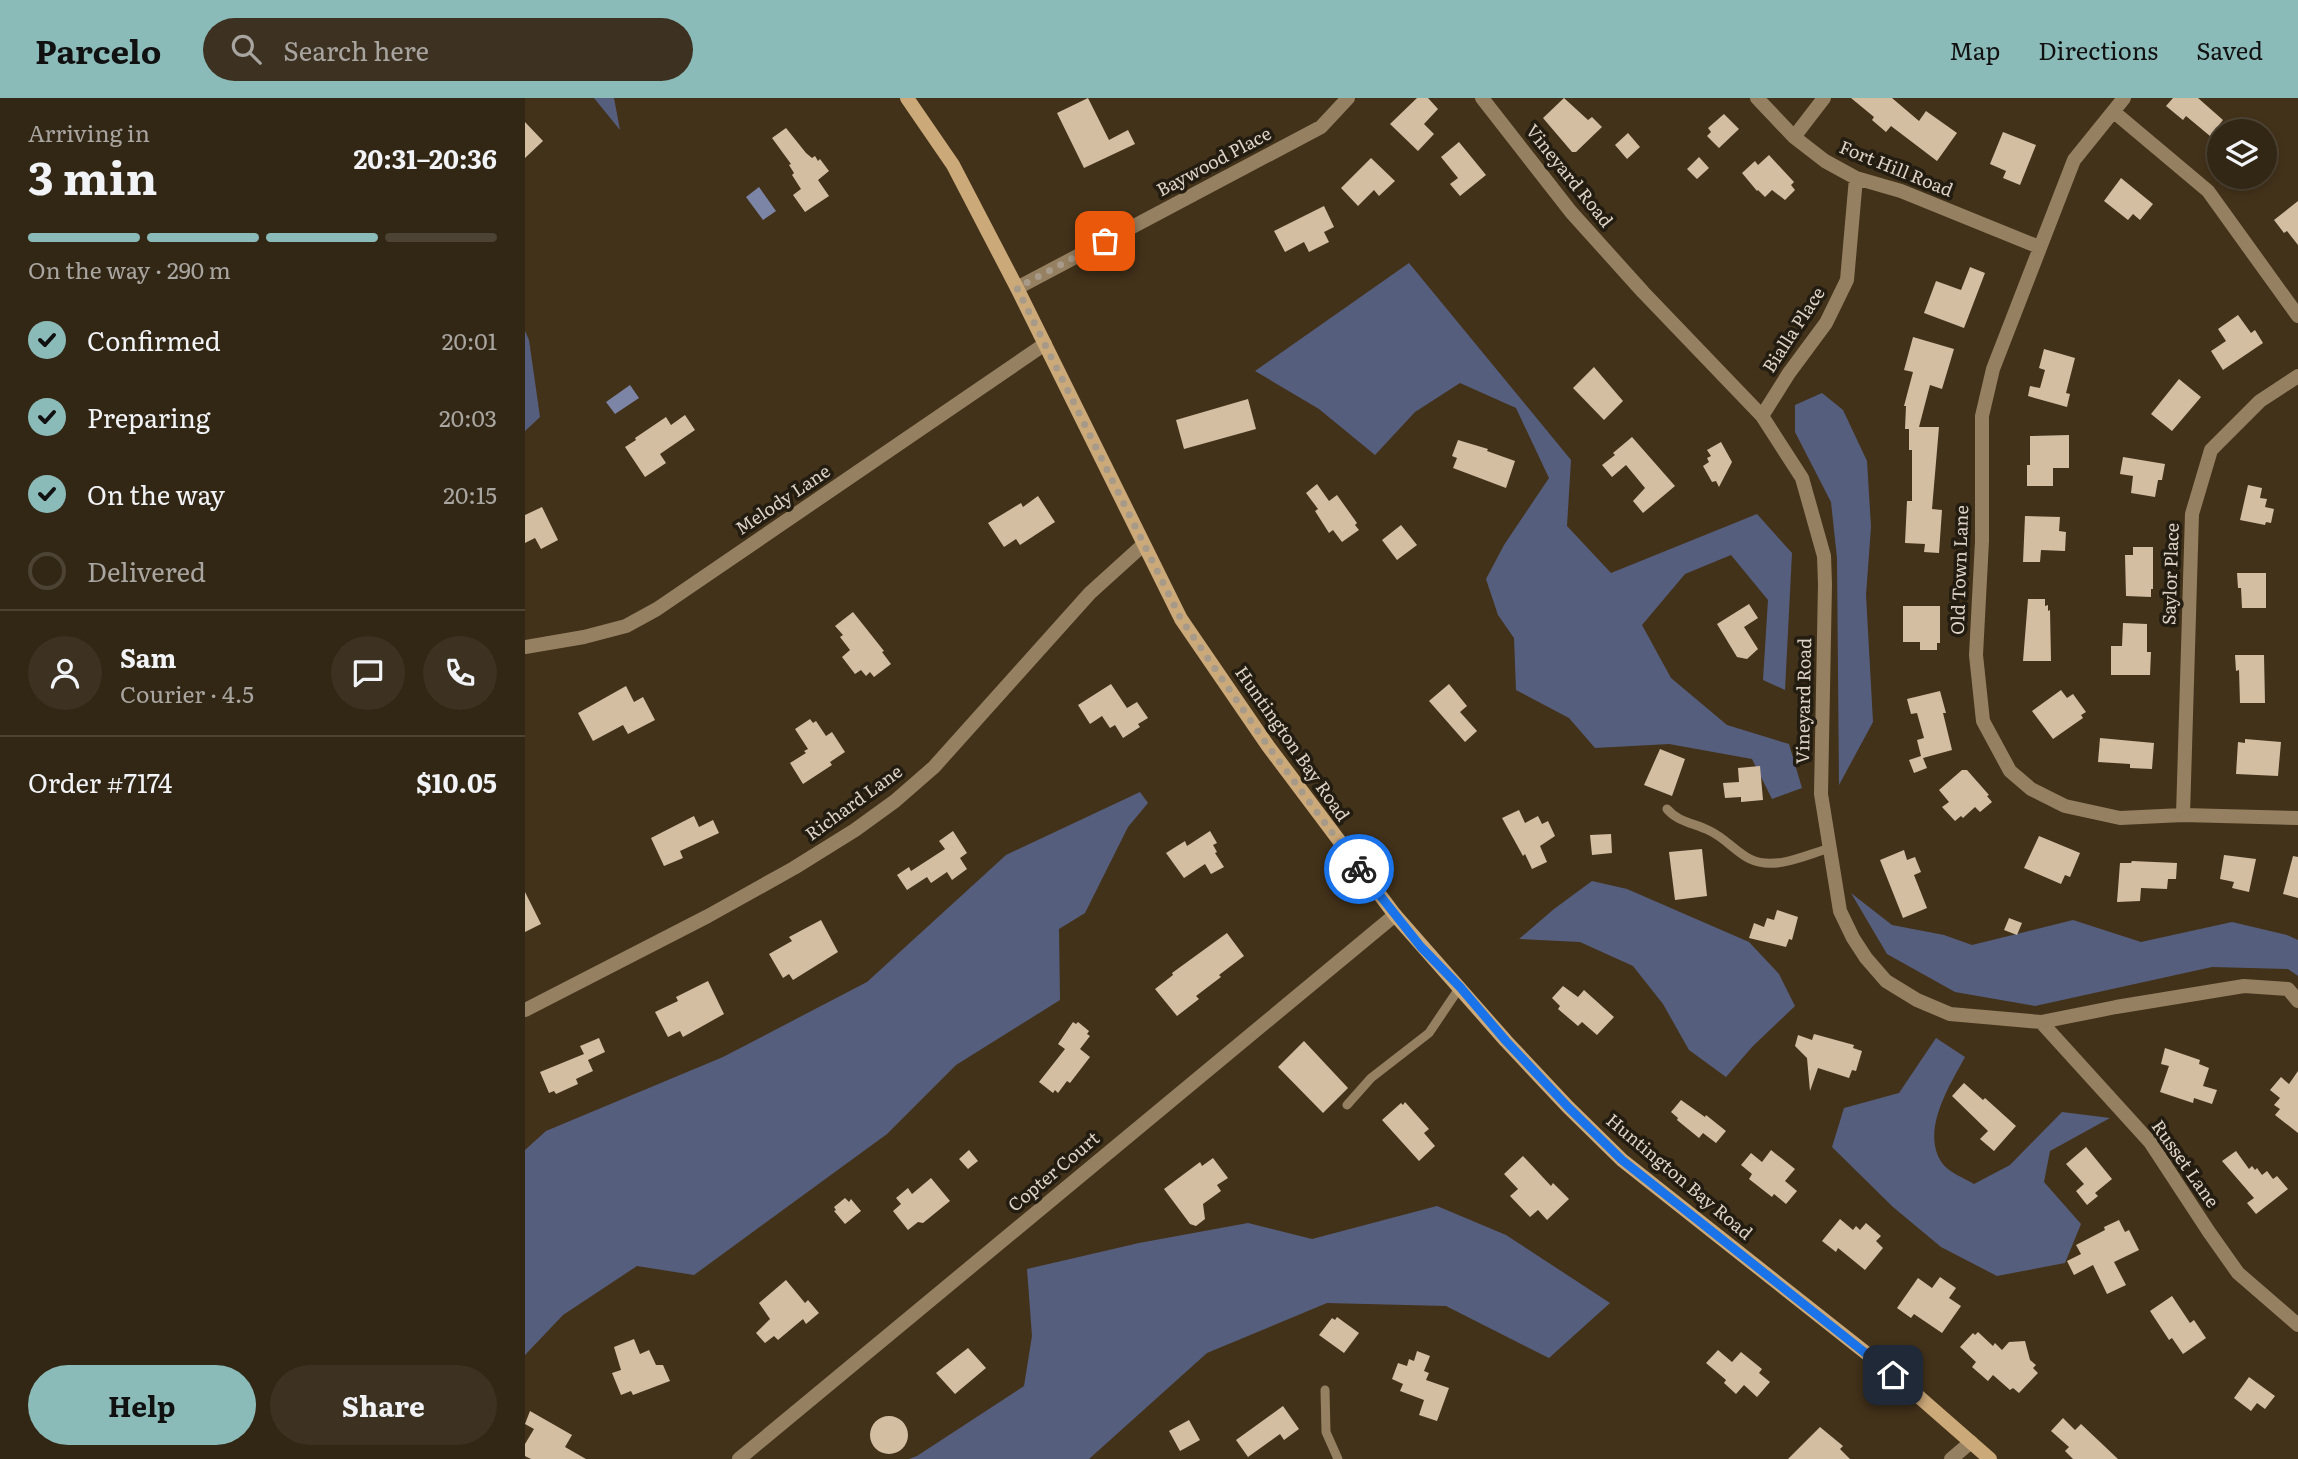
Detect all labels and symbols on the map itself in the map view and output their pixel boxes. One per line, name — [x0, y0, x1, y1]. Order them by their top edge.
street label: Vineyard Road — [1520, 118, 1620, 233]
street label: Baywood Place — [1151, 119, 1276, 202]
street label: Fort Hill Road — [1836, 133, 1957, 203]
pin — [1075, 211, 1135, 271]
street label: Bialla Place — [1755, 281, 1831, 377]
street label: Melody Lane — [729, 457, 835, 541]
street label: Old Town Lane — [1943, 505, 1974, 635]
street label: Saylor Place — [2154, 522, 2185, 625]
street label: Vineyard Road — [1788, 638, 1817, 764]
street label: Huntington Bay Road — [1229, 660, 1357, 826]
street label: Richard Lane — [799, 757, 907, 846]
courier — [1324, 834, 1394, 904]
street label: Huntington Bay Road — [1601, 1106, 1759, 1245]
street label: Russet Lane — [2146, 1114, 2227, 1213]
street label: Copter Court — [1001, 1124, 1105, 1217]
pin — [1863, 1345, 1923, 1405]

